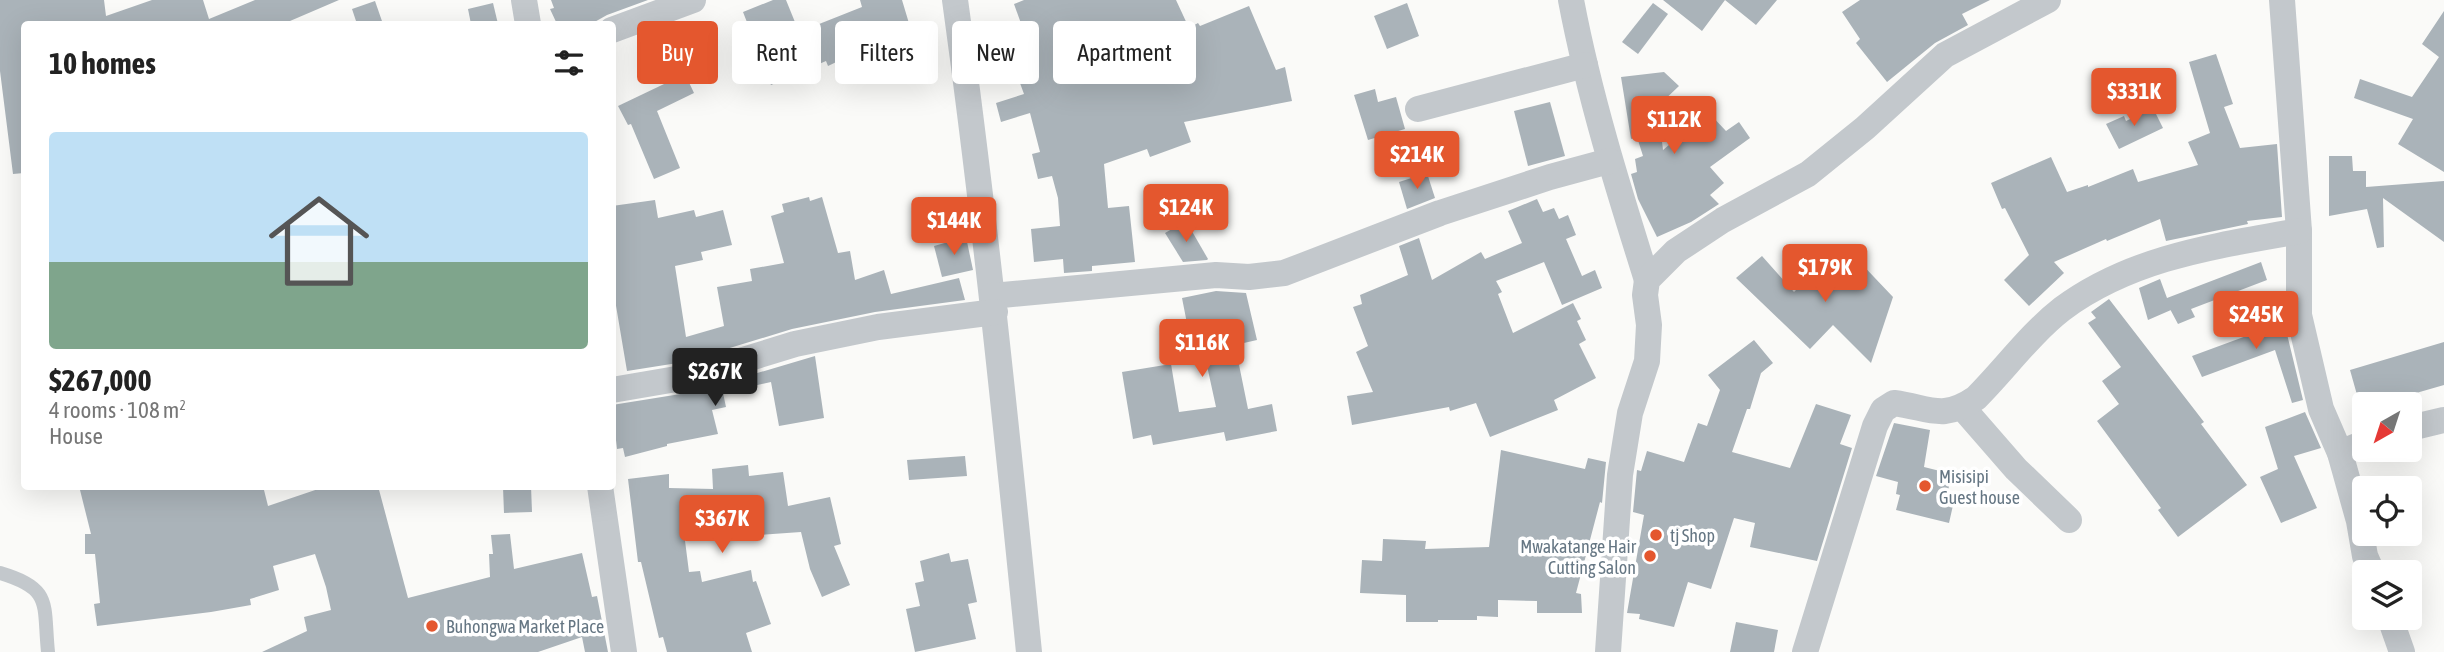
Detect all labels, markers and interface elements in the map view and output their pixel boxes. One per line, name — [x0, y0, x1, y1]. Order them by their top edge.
chip: Buy — [637, 21, 718, 84]
chip: Rent — [732, 21, 821, 84]
chip: Filters — [835, 21, 938, 84]
chip: New — [952, 21, 1039, 84]
chip: Apartment — [1053, 21, 1196, 84]
icon: filters — [550, 44, 588, 82]
text: 10 homes — [49, 46, 156, 80]
pin: $331K — [2085, 68, 2183, 128]
text: $331K — [2107, 78, 2161, 104]
pin: $112K — [1625, 96, 1723, 156]
text: $112K — [1647, 106, 1701, 132]
pin: $214K — [1368, 132, 1466, 191]
text: $214K — [1390, 141, 1444, 167]
icon: home — [256, 178, 382, 304]
pin: $124K — [1137, 184, 1235, 244]
text: $124K — [1159, 194, 1213, 220]
pin: $144K — [905, 198, 1003, 257]
text: $144K — [927, 207, 981, 233]
pin: $179K — [1776, 244, 1874, 304]
text: $179K — [1798, 254, 1852, 280]
pin: $245K — [2207, 292, 2305, 351]
text: $245K — [2229, 301, 2283, 327]
pin: $116K — [1153, 320, 1251, 379]
text: $116K — [1175, 329, 1229, 355]
pin: $267K — [666, 348, 764, 408]
text: $267K — [688, 358, 742, 384]
text: $267,000 — [49, 363, 152, 397]
north arrow — [2352, 392, 2422, 462]
map controls — [2352, 392, 2422, 630]
text: 4 rooms · 108 m² — [49, 397, 186, 423]
text: House — [49, 423, 103, 449]
place label: Misisipi Guest house — [1939, 466, 2020, 508]
button: locate — [2352, 476, 2422, 546]
marker: Misisipi Guest house — [1917, 478, 1933, 494]
pin: $367K — [673, 496, 771, 555]
text: $367K — [695, 505, 749, 531]
place label: tj Shop — [1670, 525, 1715, 546]
marker: tj Shop — [1648, 527, 1664, 543]
place label: Mwakatange Hair Cutting Salon — [1520, 536, 1637, 578]
marker: Mwakatange Hair Cutting Salon — [1642, 548, 1658, 564]
button: layers — [2352, 560, 2422, 630]
place label: Buhongwa Market Place — [446, 616, 604, 637]
marker: Buhongwa Market Place — [424, 618, 440, 634]

